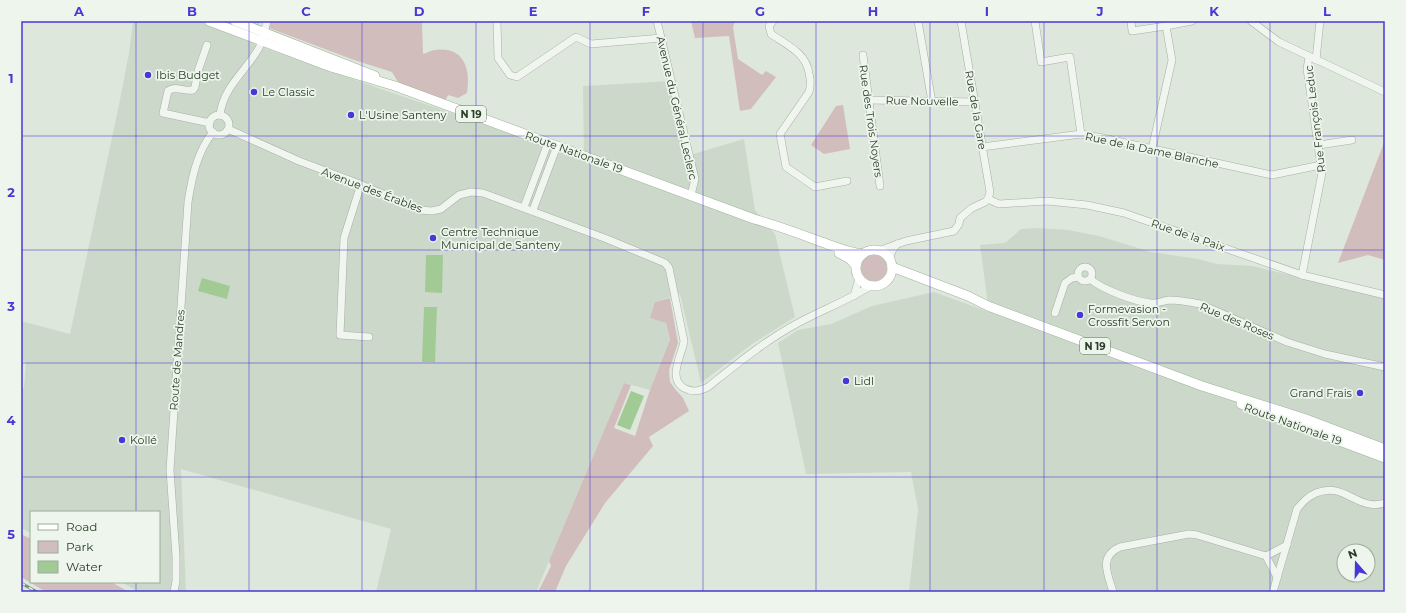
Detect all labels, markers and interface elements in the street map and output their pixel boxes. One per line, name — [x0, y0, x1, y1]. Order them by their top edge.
text: A — [73, 3, 85, 19]
text: B — [187, 3, 197, 19]
text: C — [301, 3, 311, 19]
text: D — [414, 3, 425, 19]
text: E — [529, 3, 538, 19]
text: F — [642, 3, 650, 19]
text: G — [755, 3, 765, 19]
text: H — [868, 3, 878, 19]
text: I — [985, 3, 989, 19]
text: J — [1095, 3, 1104, 19]
text: K — [1209, 3, 1219, 19]
text: L — [1323, 3, 1331, 19]
street label: Avenue du Général Leclerc — [654, 35, 700, 181]
street label: Rue des Trois Noyers — [856, 64, 886, 179]
street label: Rue François Leduc — [1301, 65, 1329, 173]
place label: Ibis Budget — [156, 68, 220, 82]
street label: Rue de la Gare — [962, 69, 990, 151]
text: 1 — [8, 70, 14, 86]
marker: Ibis Budget — [143, 70, 153, 80]
place label: Le Classic — [262, 85, 315, 99]
marker: Le Classic — [249, 87, 259, 97]
street label: Rue Nouvelle — [885, 93, 959, 109]
road number: N 19 — [456, 106, 486, 122]
place label: L'Usine Santeny — [359, 108, 447, 122]
marker: L'Usine Santeny — [346, 110, 356, 120]
street label: Route Nationale 19 — [523, 128, 625, 176]
street label: Rue de la Dame Blanche — [1084, 129, 1220, 171]
street label: Avenue des Érables — [320, 164, 425, 216]
text: 2 — [7, 184, 15, 200]
street label: Rue de la Paix — [1149, 216, 1227, 254]
place label: Centre Technique Municipal de Santeny — [441, 225, 560, 252]
marker: Centre Technique Municipal de Santeny — [428, 233, 438, 243]
text: 3 — [6, 298, 15, 314]
street label: Rue des Roses — [1198, 299, 1277, 343]
place label: Formevasion - Crossfit Servon — [1088, 302, 1170, 329]
street label: Route de Mandres — [166, 308, 188, 411]
marker: Formevasion - Crossfit Servon — [1075, 310, 1085, 320]
road number: N 19 — [1080, 338, 1110, 354]
place label: Lidl — [854, 374, 874, 388]
marker: Lidl — [841, 376, 851, 386]
place label: Grand Frais — [1290, 386, 1353, 400]
marker: Grand Frais — [1355, 388, 1365, 398]
street label: Route Nationale 19 — [1242, 400, 1344, 448]
text: 4 — [7, 412, 16, 428]
place label: Kollé — [130, 433, 157, 447]
marker: Kollé — [117, 435, 127, 445]
legend — [30, 511, 160, 583]
text: Road — [66, 519, 97, 534]
text: 5 — [7, 526, 15, 542]
text: Park — [66, 539, 94, 554]
north arrow — [1336, 543, 1376, 583]
text: N — [1346, 546, 1359, 562]
text: Water — [66, 559, 103, 574]

